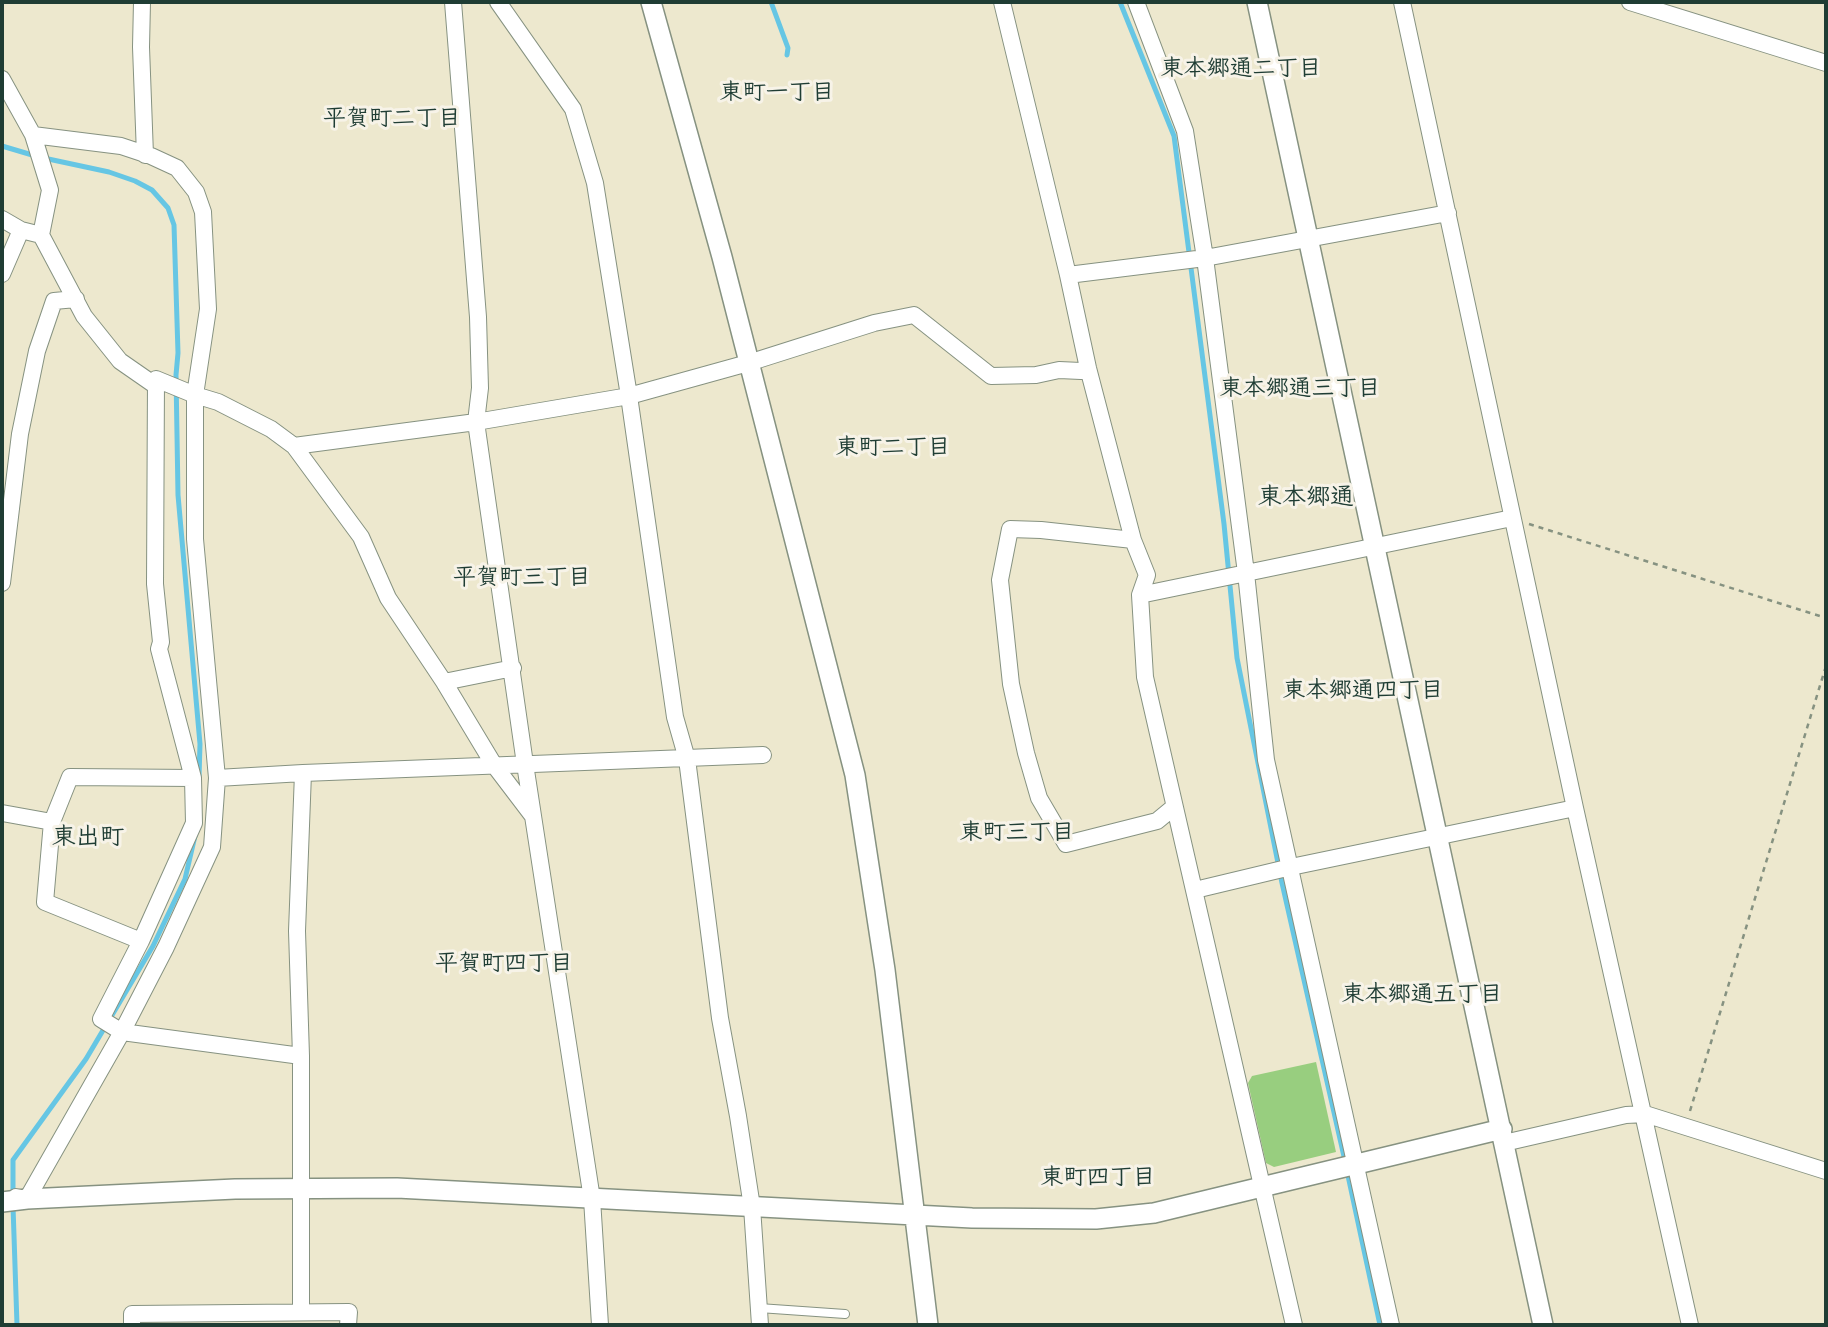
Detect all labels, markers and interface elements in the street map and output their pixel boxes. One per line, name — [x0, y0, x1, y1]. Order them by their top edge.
district label: 東本郷通二丁目 — [1161, 54, 1321, 82]
district label: 東町一丁目 — [720, 78, 834, 106]
district label: 平賀町二丁目 — [323, 104, 461, 132]
district label: 東本郷通三丁目 — [1220, 374, 1380, 402]
district label: 東町二丁目 — [836, 433, 950, 461]
district label: 東本郷通 — [1258, 483, 1354, 511]
district label: 平賀町三丁目 — [453, 563, 591, 591]
district label: 東本郷通四丁目 — [1283, 676, 1443, 704]
district label: 東町三丁目 — [960, 818, 1074, 846]
district label: 東出町 — [52, 823, 124, 851]
district label: 平賀町四丁目 — [435, 949, 573, 977]
district label: 東本郷通五丁目 — [1342, 980, 1502, 1008]
district label: 東町四丁目 — [1041, 1163, 1155, 1191]

